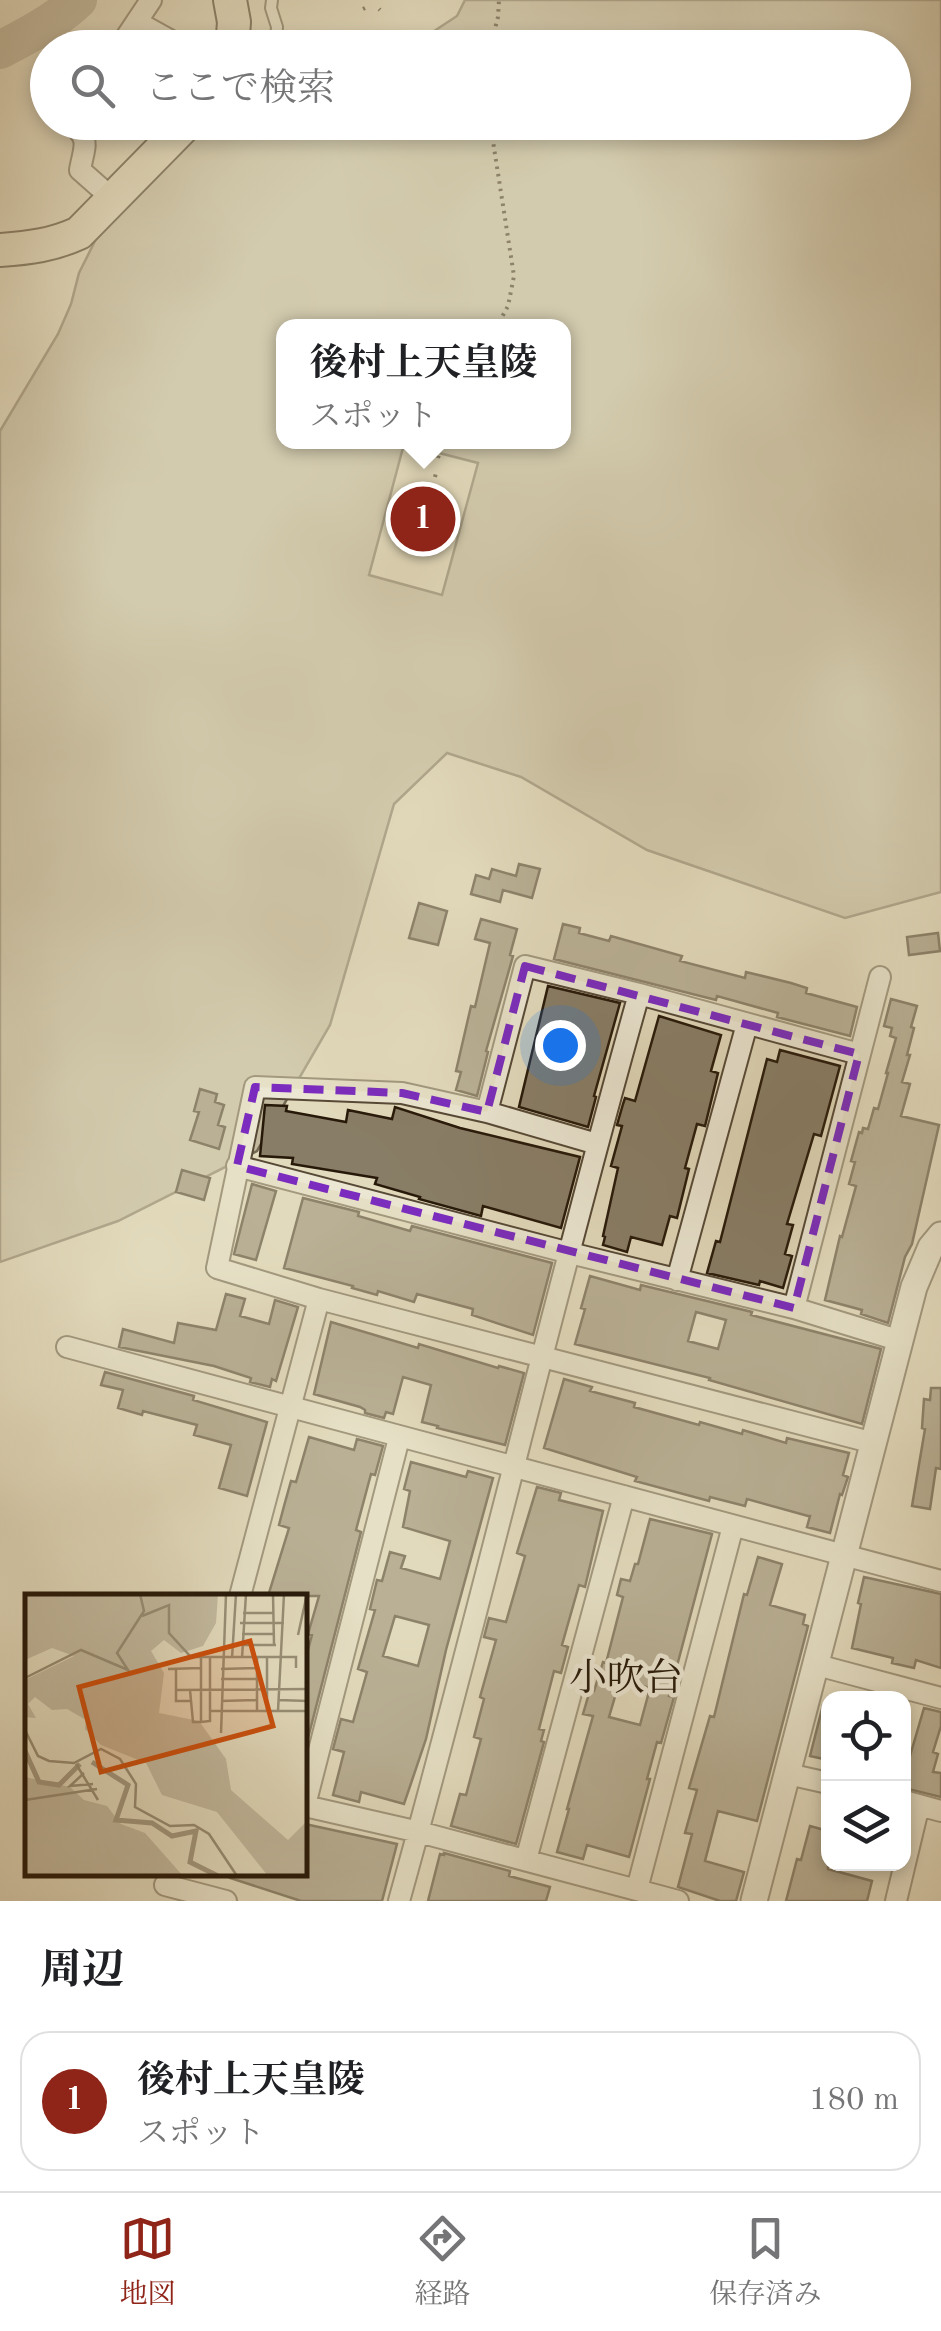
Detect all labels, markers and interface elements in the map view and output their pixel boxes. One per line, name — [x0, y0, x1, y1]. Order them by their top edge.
search box — [30, 30, 911, 140]
icon: search — [65, 58, 120, 113]
text: ここで検索 — [145, 71, 335, 109]
popup — [276, 319, 571, 449]
text: 後村上天皇陵 — [309, 346, 538, 384]
text: スポット — [309, 402, 438, 434]
pin: 1 — [390, 482, 456, 556]
your location — [535, 1020, 586, 1071]
inset map — [25, 1594, 308, 1876]
district label: 小吹台 — [569, 1657, 683, 1699]
map controls — [821, 1691, 911, 1871]
button: locate — [821, 1691, 911, 1781]
button: layers — [821, 1781, 911, 1871]
text: 周辺 — [40, 1951, 124, 1993]
text: 後村上天皇陵 — [137, 2063, 365, 2101]
text: 1 — [65, 2085, 84, 2117]
text: 180 m — [809, 2085, 899, 2117]
text: スポット — [137, 2119, 265, 2151]
tab: 地図 — [119, 2211, 176, 2314]
tab: 経路 — [414, 2211, 471, 2314]
tab: 保存済み — [709, 2211, 822, 2314]

